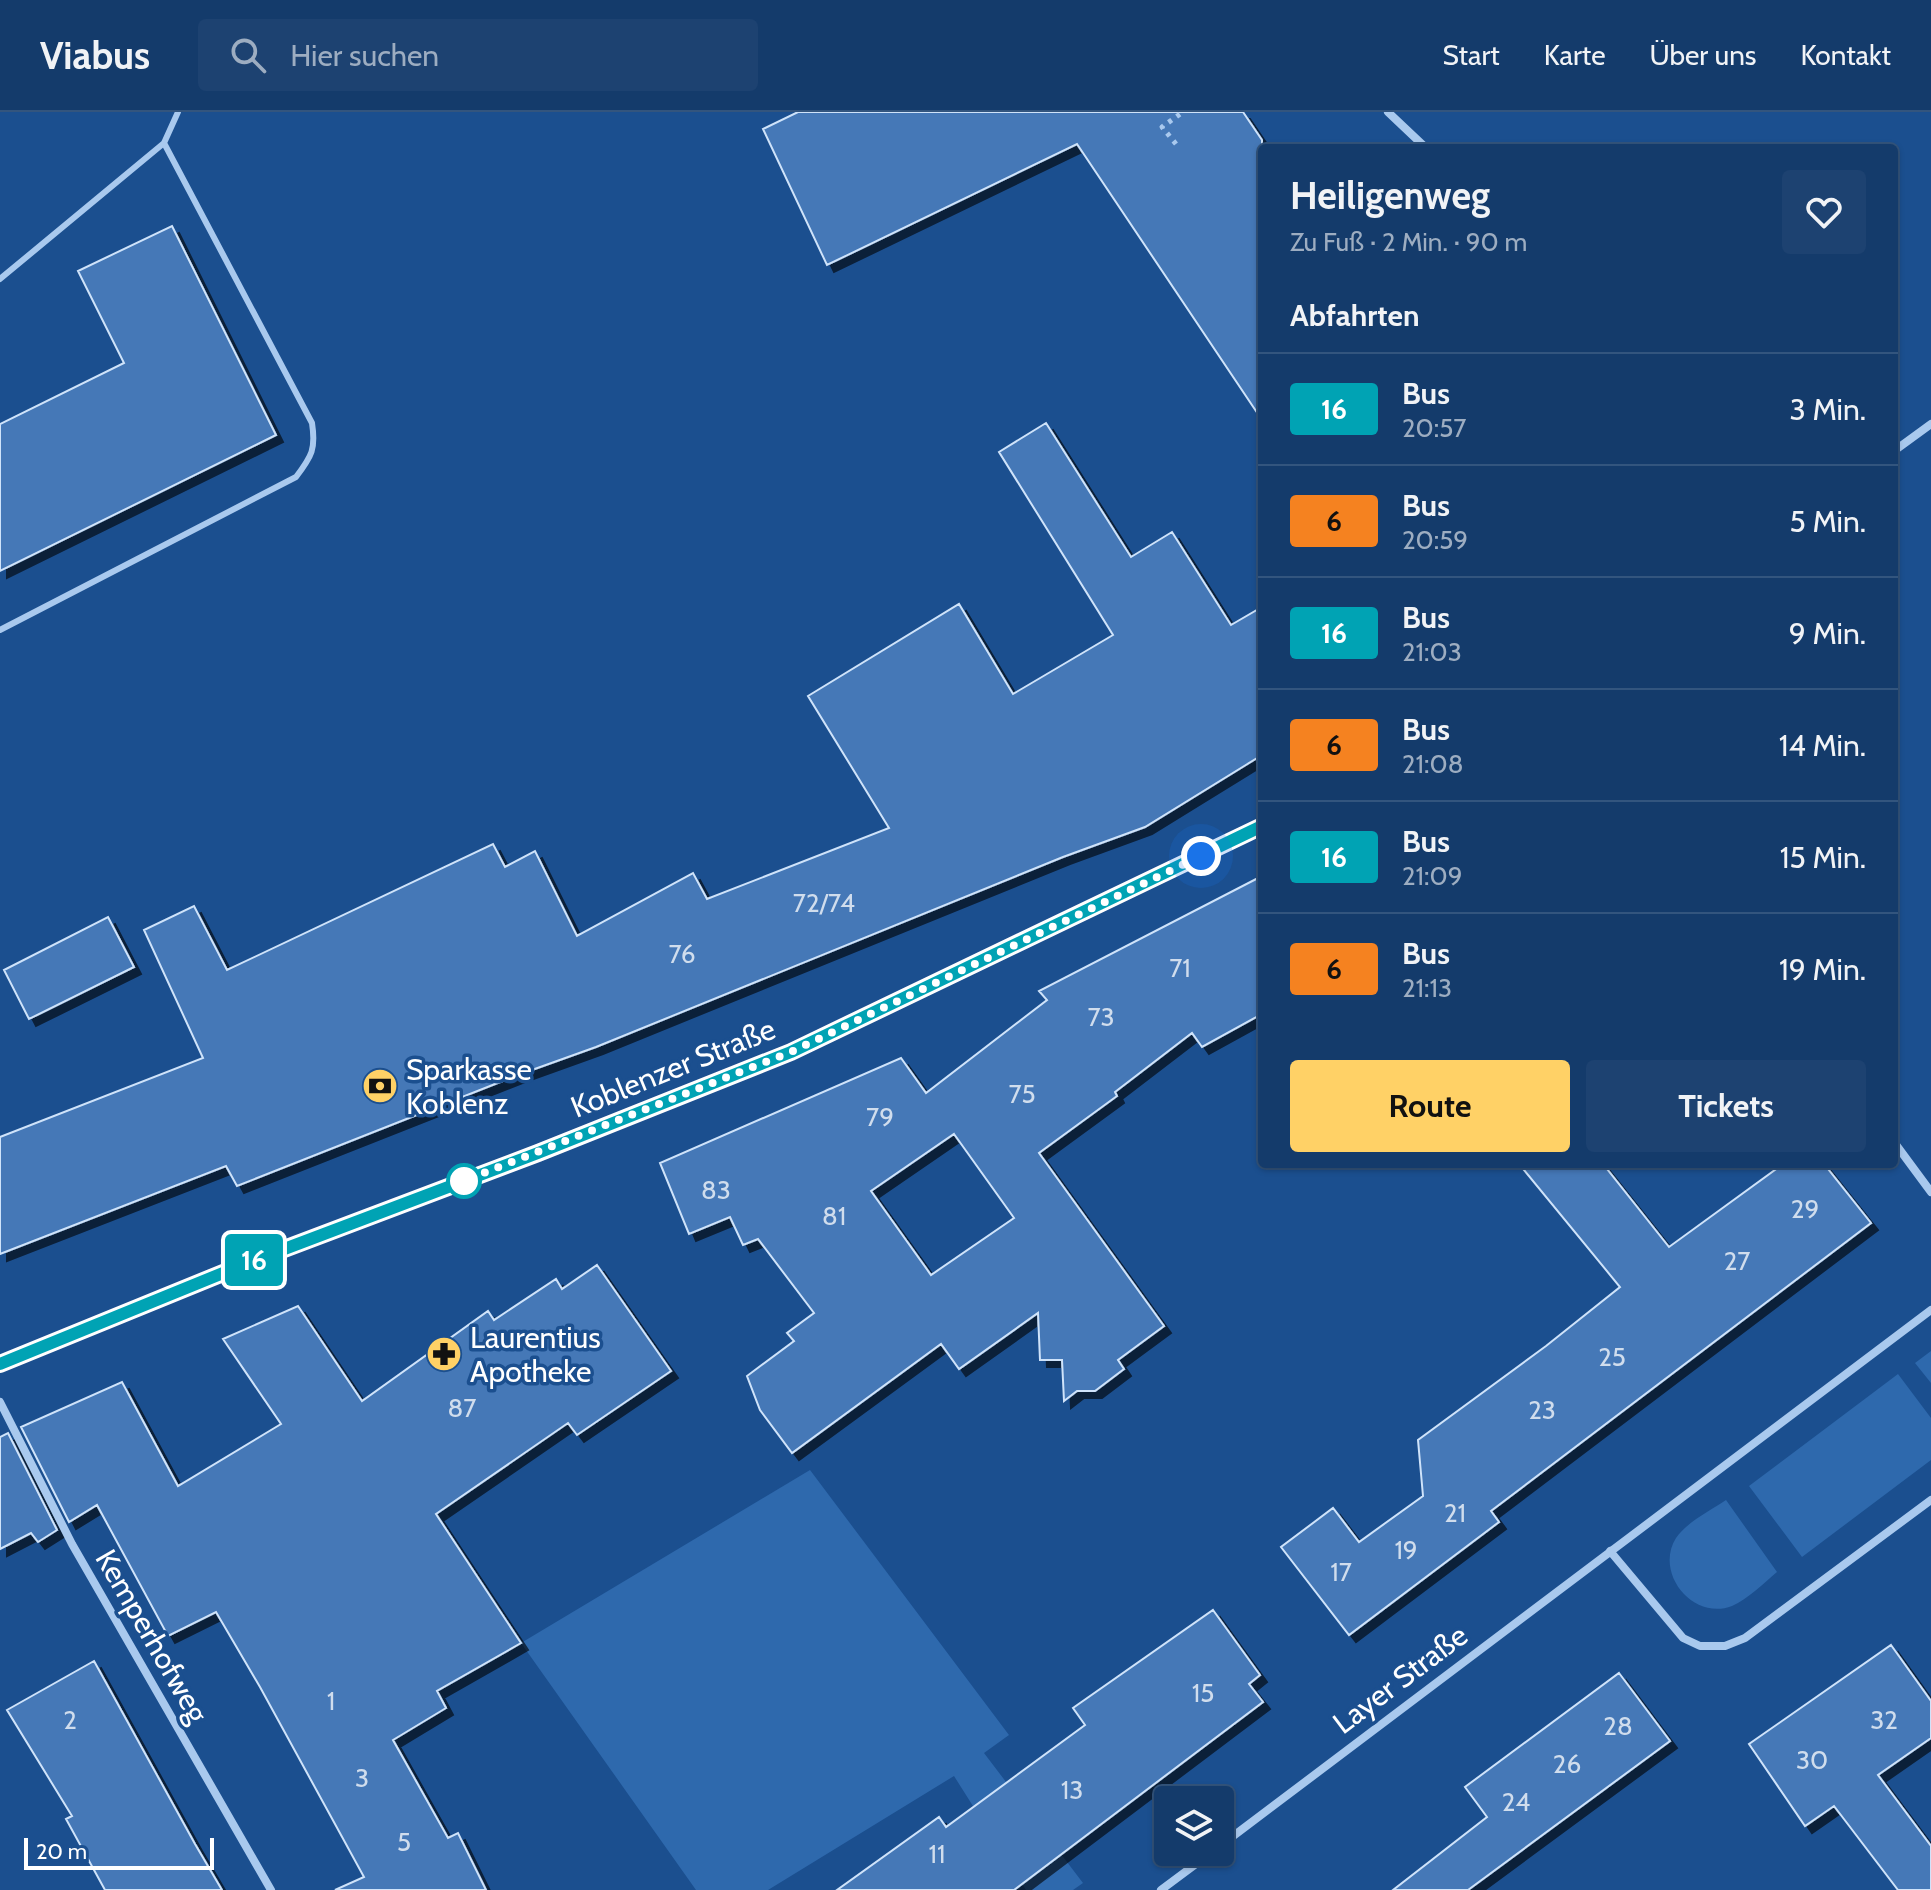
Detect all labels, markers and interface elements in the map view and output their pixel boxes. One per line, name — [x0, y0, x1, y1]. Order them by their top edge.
search box — [198, 19, 758, 91]
text: Viabus — [40, 32, 150, 79]
icon: search — [226, 33, 270, 77]
text: Hier suchen — [290, 37, 439, 74]
text: Start — [1443, 38, 1500, 72]
text: Karte — [1544, 38, 1606, 72]
text: Über uns — [1650, 38, 1756, 72]
text: Kontakt — [1800, 38, 1891, 72]
button: heart — [1782, 170, 1866, 254]
text: Heiligenweg — [1290, 172, 1490, 219]
text: Zu Fuß · 2 Min. · 90 m — [1290, 226, 1527, 258]
text: Abfahrten — [1290, 297, 1420, 334]
text: Bus — [1402, 375, 1450, 412]
text: 3 Min. — [1790, 391, 1866, 428]
text: 16 — [1321, 392, 1347, 426]
text: 20:57 — [1402, 412, 1466, 444]
text: Bus — [1402, 487, 1450, 524]
text: 5 Min. — [1790, 503, 1866, 540]
text: 6 — [1326, 504, 1342, 538]
text: 20:59 — [1402, 524, 1468, 556]
text: Bus — [1402, 599, 1450, 636]
text: 9 Min. — [1789, 615, 1866, 652]
text: 16 — [1321, 616, 1347, 650]
text: 21:03 — [1402, 636, 1462, 668]
text: Bus — [1402, 711, 1450, 748]
text: 14 Min. — [1779, 727, 1866, 764]
text: 6 — [1326, 728, 1342, 762]
text: 21:08 — [1402, 748, 1463, 780]
text: Bus — [1402, 823, 1450, 860]
your location — [1181, 836, 1221, 876]
text: 15 Min. — [1780, 839, 1866, 876]
text: 16 — [1321, 840, 1347, 874]
text: 21:09 — [1402, 860, 1462, 892]
house number: 72/74 — [793, 887, 855, 919]
text: Bus — [1402, 935, 1450, 972]
house number: 76 — [668, 938, 696, 970]
text: 19 Min. — [1779, 951, 1866, 988]
house number: 71 — [1169, 952, 1191, 984]
text: 6 — [1326, 952, 1342, 986]
text: 21:13 — [1402, 972, 1452, 1004]
house number: 73 — [1087, 1001, 1115, 1033]
street label: Koblenzer Straße — [565, 1010, 781, 1126]
place label: Sparkasse Koblenz — [406, 1051, 532, 1122]
button: Route — [1290, 1060, 1570, 1152]
button: Tickets — [1586, 1060, 1866, 1152]
bank icon: Sparkasse Koblenz — [361, 1067, 399, 1105]
house number: 75 — [1008, 1078, 1036, 1110]
house number: 79 — [866, 1101, 894, 1133]
unlabelled marker — [447, 1164, 481, 1198]
house number: 83 — [701, 1174, 731, 1206]
house number: 29 — [1791, 1193, 1819, 1225]
house number: 81 — [822, 1200, 846, 1232]
line badge: 16 — [218, 1234, 290, 1286]
text: 16 — [241, 1243, 267, 1277]
house number: 27 — [1724, 1245, 1750, 1277]
place label: Laurentius Apotheke — [470, 1319, 601, 1390]
pharmacy icon: Laurentius Apotheke — [425, 1335, 463, 1373]
house number: 25 — [1598, 1341, 1626, 1373]
house number: 87 — [448, 1392, 476, 1424]
house number: 23 — [1528, 1394, 1556, 1426]
house number: 21 — [1444, 1497, 1466, 1529]
house number: 19 — [1394, 1534, 1418, 1566]
street label: Kemperhofweg — [88, 1543, 217, 1730]
house number: 17 — [1330, 1556, 1352, 1588]
street label: Layer Straße — [1326, 1616, 1474, 1742]
house number: 15 — [1192, 1677, 1214, 1709]
house number: 1 — [327, 1685, 335, 1717]
house number: 2 — [63, 1704, 77, 1736]
house number: 32 — [1870, 1704, 1898, 1736]
house number: 28 — [1603, 1710, 1633, 1742]
house number: 30 — [1796, 1744, 1828, 1776]
house number: 26 — [1553, 1748, 1581, 1780]
house number: 3 — [355, 1762, 369, 1794]
house number: 13 — [1061, 1774, 1083, 1806]
map controls — [1154, 1786, 1234, 1866]
button: layers — [1154, 1786, 1234, 1866]
house number: 24 — [1502, 1786, 1530, 1818]
house number: 5 — [397, 1826, 411, 1858]
scale bar — [24, 1834, 214, 1870]
text: 20 m — [36, 1838, 87, 1865]
house number: 11 — [929, 1838, 945, 1870]

